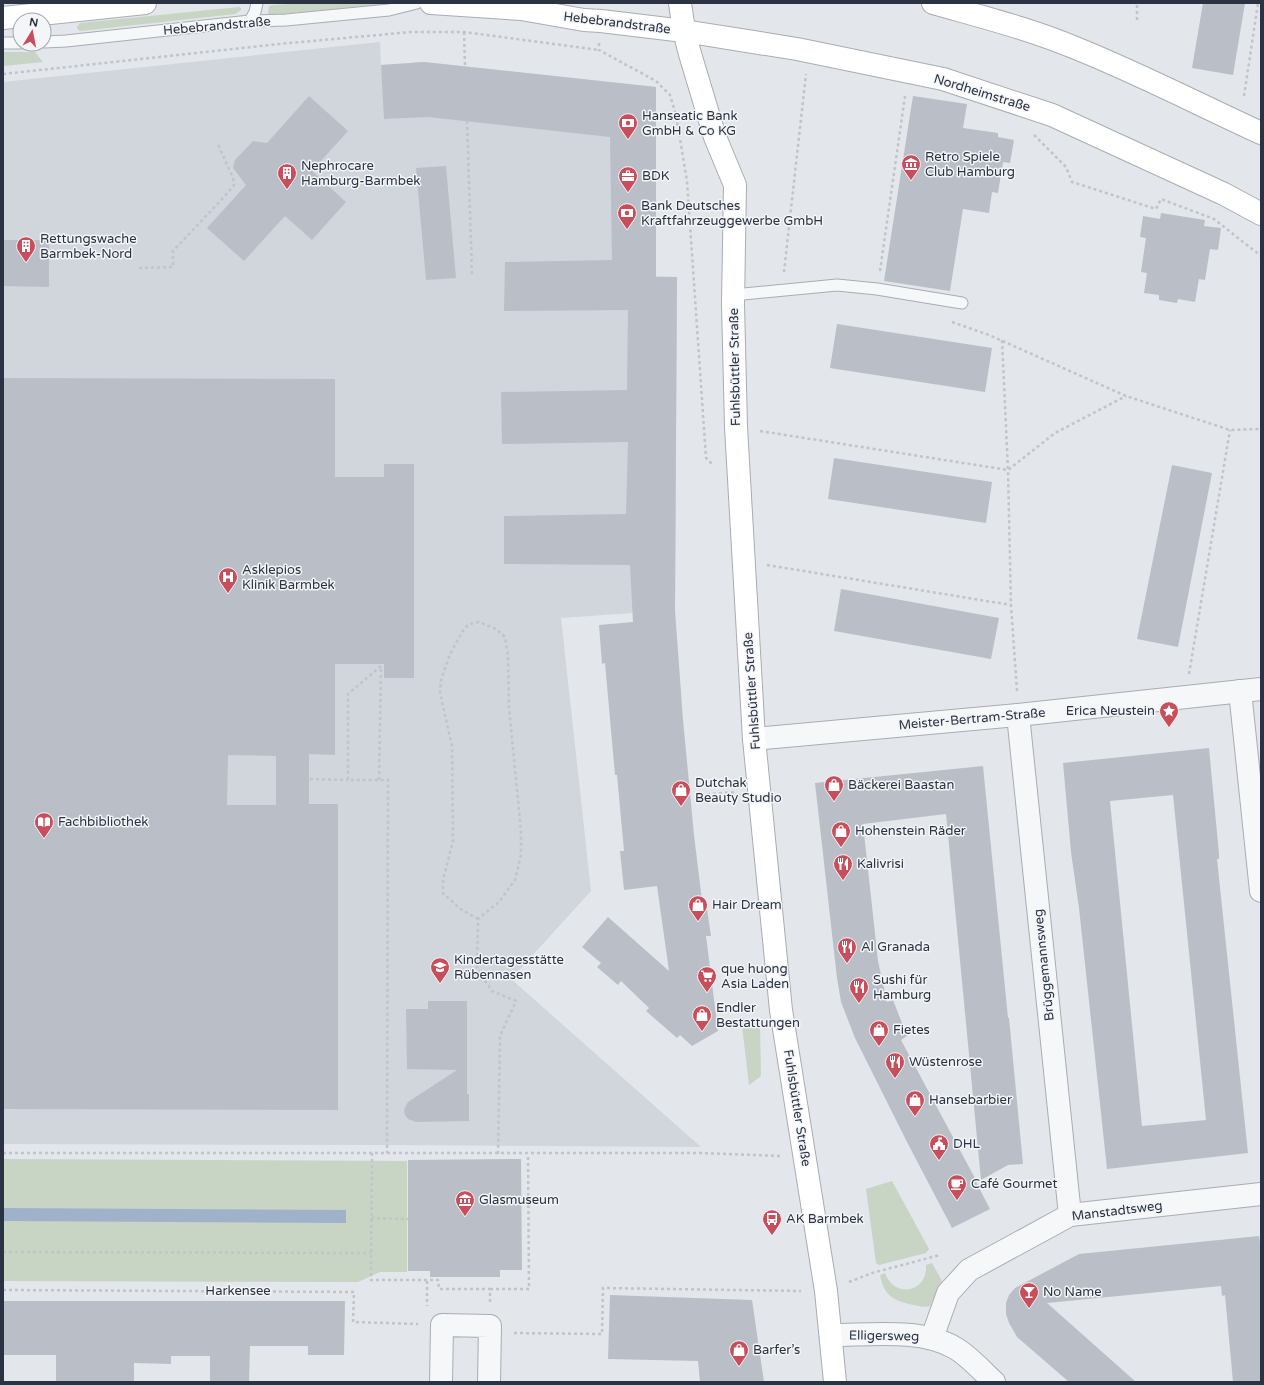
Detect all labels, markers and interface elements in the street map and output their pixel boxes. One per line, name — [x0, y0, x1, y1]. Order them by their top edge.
street label: Hebebrandstraße — [562, 8, 672, 38]
north arrow — [12, 12, 52, 52]
street label: Hebebrandstraße — [163, 13, 271, 39]
text: N — [28, 15, 39, 30]
street label: Nordheimstraße — [932, 71, 1032, 115]
place label: Hanseatic Bank GmbH & Co KG — [642, 108, 738, 139]
bank icon: Hanseatic Bank GmbH & Co KG — [617, 112, 639, 140]
place label: Retro Spiele Club Hamburg — [925, 149, 1015, 180]
museum icon: Retro Spiele Club Hamburg — [900, 153, 922, 181]
place label: Nephrocare Hamburg-Barmbek — [301, 158, 420, 189]
building icon: Nephrocare Hamburg-Barmbek — [276, 162, 298, 190]
office icon: BDK — [617, 165, 639, 193]
place label: BDK — [642, 168, 670, 184]
place label: Bank Deutsches Kraftfahrzeuggewerbe GmbH — [641, 198, 823, 229]
bank icon: Bank Deutsches Kraftfahrzeuggewerbe GmbH — [616, 202, 638, 230]
place label: Rettungswache Barmbek-Nord — [40, 231, 137, 262]
building icon: Rettungswache Barmbek-Nord — [15, 235, 37, 263]
street label: Fuhlsbüttler Straße — [726, 308, 744, 426]
place label: Asklepios Klinik Barmbek — [242, 562, 335, 593]
hospital icon: Asklepios Klinik Barmbek — [217, 566, 239, 594]
street label: Fuhlsbüttler Straße — [740, 632, 764, 750]
place icon: Erica Neustein — [1158, 700, 1180, 728]
place label: Erica Neustein — [1066, 703, 1155, 719]
street label: Meister-Bertram-Straße — [898, 705, 1046, 733]
shop icon: Bäckerei Baastan — [823, 774, 845, 802]
place label: Dutchak Beauty Studio — [695, 775, 782, 806]
place label: Bäckerei Baastan — [848, 777, 954, 793]
shop icon: Dutchak Beauty Studio — [670, 779, 692, 807]
library icon: Fachbibliothek — [33, 811, 55, 839]
place label: Fachbibliothek — [58, 814, 148, 830]
shop icon: Hohenstein Räder — [830, 820, 852, 848]
place label: Hohenstein Räder — [855, 823, 966, 839]
restaurant icon: Kalivrisi — [832, 853, 854, 881]
place label: Kalivrisi — [857, 856, 904, 872]
shop icon: Hair Dream — [687, 894, 709, 922]
place label: Hair Dream — [712, 897, 782, 913]
street label: Brüggemannsweg — [1030, 908, 1058, 1022]
restaurant icon: Al Granada — [836, 936, 858, 964]
place label: Al Granada — [861, 939, 930, 955]
place label: Kindertagesstätte Rübennasen — [454, 952, 564, 983]
school or university icon: Kindertagesstätte Rübennasen — [429, 956, 451, 984]
place label: que huong Asia Laden — [721, 961, 789, 992]
supermarket icon: que huong Asia Laden — [696, 965, 718, 993]
place label: Sushi für Hamburg — [873, 972, 931, 1003]
restaurant icon: Sushi für Hamburg — [848, 976, 870, 1004]
place label: Endler Bestattungen — [716, 1000, 800, 1031]
shop icon: Endler Bestattungen — [691, 1004, 713, 1032]
shop icon: Fietes — [868, 1019, 890, 1047]
place label: Fietes — [893, 1022, 930, 1038]
street label: Fuhlsbüttler Straße — [780, 1048, 814, 1168]
restaurant icon: Wüstenrose — [884, 1051, 906, 1079]
place label: Wüstenrose — [909, 1054, 982, 1070]
shop icon: Hansebarbier — [904, 1089, 926, 1117]
place label: Hansebarbier — [929, 1092, 1012, 1108]
public building icon: DHL — [928, 1133, 950, 1161]
place label: DHL — [953, 1136, 981, 1152]
cafe icon: Café Gourmet — [946, 1173, 968, 1201]
place label: Café Gourmet — [971, 1176, 1057, 1192]
museum icon: Glasmuseum — [454, 1189, 476, 1217]
place label: Glasmuseum — [479, 1192, 559, 1208]
street label: Manstadtsweg — [1071, 1197, 1163, 1225]
bus stop icon: AK Barmbek — [761, 1208, 783, 1236]
place label: AK Barmbek — [786, 1211, 864, 1227]
bar icon: No Name — [1018, 1281, 1040, 1309]
street label: Harkensee — [205, 1283, 271, 1299]
place label: No Name — [1043, 1284, 1102, 1300]
street label: Elligersweg — [849, 1327, 919, 1345]
shop icon: Barfer’s — [728, 1339, 750, 1367]
place label: Barfer’s — [753, 1342, 800, 1358]

